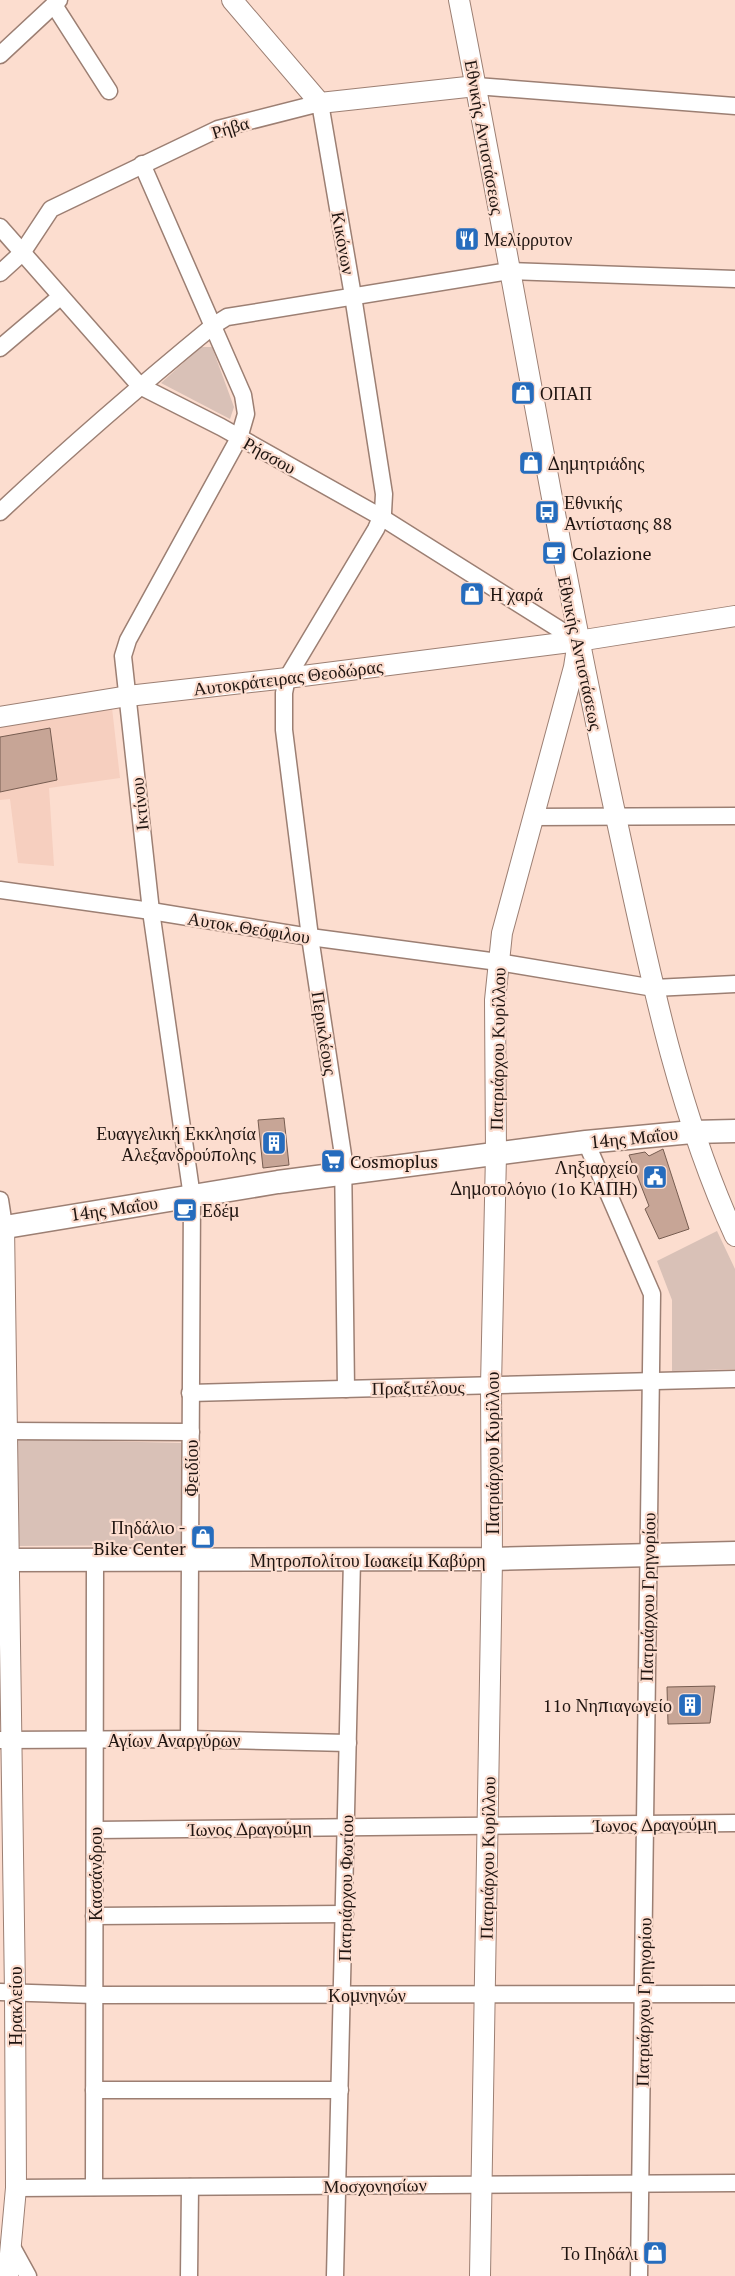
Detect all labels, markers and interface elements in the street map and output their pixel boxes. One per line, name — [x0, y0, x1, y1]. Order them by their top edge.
street label: Εθνικής Αντιστάσεως — [460, 58, 510, 216]
street label: Ρήβα — [208, 110, 252, 144]
street label: Κικόνων — [327, 210, 361, 276]
restaurant icon: Μελίρρυτον — [454, 226, 480, 252]
place label: Μελίρρυτον — [484, 227, 572, 251]
shop icon: ΟΠΑΠ — [510, 380, 536, 406]
place label: ΟΠΑΠ — [540, 381, 592, 405]
street label: Ρήσσου — [239, 431, 301, 479]
shop icon: Δημητριάδης — [518, 450, 544, 476]
place label: Δημητριάδης — [548, 451, 644, 475]
place label: Εθνικής Αντίστασης 88 — [564, 490, 672, 535]
bus stop icon: Εθνικής Αντίστασης 88 — [534, 499, 560, 525]
cafe icon: Colazione — [541, 540, 567, 566]
place label: Colazione — [572, 541, 652, 565]
street label: Εθνικής Αντιστάσεως — [553, 574, 609, 732]
shop icon: Η χαρά — [459, 581, 485, 607]
place label: Η χαρά — [490, 582, 543, 606]
street label: Αυτοκράτειρας Θεοδώρας — [192, 653, 384, 701]
street label: Ικτίνου — [124, 776, 154, 832]
street label: Αυτοκ.Θεόφιλου — [186, 905, 312, 949]
street label: Πατριάρχου Κυρίλλου — [484, 967, 510, 1131]
street label: Περικλέους — [307, 989, 343, 1077]
street label: 14ης Μαΐου — [589, 1120, 679, 1154]
place label: Ευαγγελική Εκκλησία Αλεξανδρούπολης — [96, 1121, 257, 1166]
building icon: Ευαγγελική Εκκλησία Αλεξανδρούπολης — [261, 1130, 287, 1156]
supermarket icon: Cosmoplus — [320, 1148, 346, 1174]
place label: Cosmoplus — [350, 1149, 438, 1173]
place label: Ληξιαρχείο Δημοτολόγιο (1ο ΚΑΠΗ) — [450, 1155, 638, 1200]
public building icon: Ληξιαρχείο Δημοτολόγιο (1ο ΚΑΠΗ) — [642, 1164, 668, 1190]
street label: 14ης Μαΐου — [69, 1190, 159, 1226]
cafe icon: Εδέμ — [172, 1197, 198, 1223]
place label: Εδέμ — [202, 1198, 239, 1222]
street label: Πατριάρχου Κυρίλλου — [480, 1371, 504, 1534]
street label: Πραξιτέλους — [371, 1374, 465, 1400]
street label: Φειδίου — [179, 1440, 203, 1496]
street label: Πατριάρχου Γρηγορίου — [634, 1512, 660, 1682]
place label: Πηδάλιo - Bike Center — [93, 1515, 186, 1560]
shop icon: Πηδάλιo - Bike Center — [190, 1524, 216, 1550]
street label: Μητροπολίτου Ιωακείμ Καβύρη — [250, 1548, 486, 1572]
building icon: 11ο Νηπιαγωγείο — [677, 1692, 703, 1718]
place label: 11ο Νηπιαγωγείο — [543, 1693, 672, 1717]
street label: Αγίων Αναργύρων — [108, 1728, 240, 1752]
street label: Πατριάρχου Κυρίλλου — [474, 1776, 500, 1940]
street label: Ίωνος Δραγούμη — [592, 1811, 717, 1837]
street label: Πατριάρχου Φωτίου — [332, 1814, 358, 1962]
street label: Ίωνος Δραγούμη — [187, 1815, 312, 1841]
street label: Κασσάνδρου — [83, 1827, 107, 1921]
street label: Πατριάρχου Γρηγορίου — [630, 1917, 656, 2087]
street label: Ηρακλείου — [3, 1966, 27, 2046]
street label: Κομνηνών — [328, 1983, 406, 2007]
street label: Μοσχονησίων — [323, 2172, 427, 2198]
shop icon: Το Πηδάλι — [642, 2240, 668, 2266]
place label: Το Πηδάλι — [561, 2241, 638, 2265]

